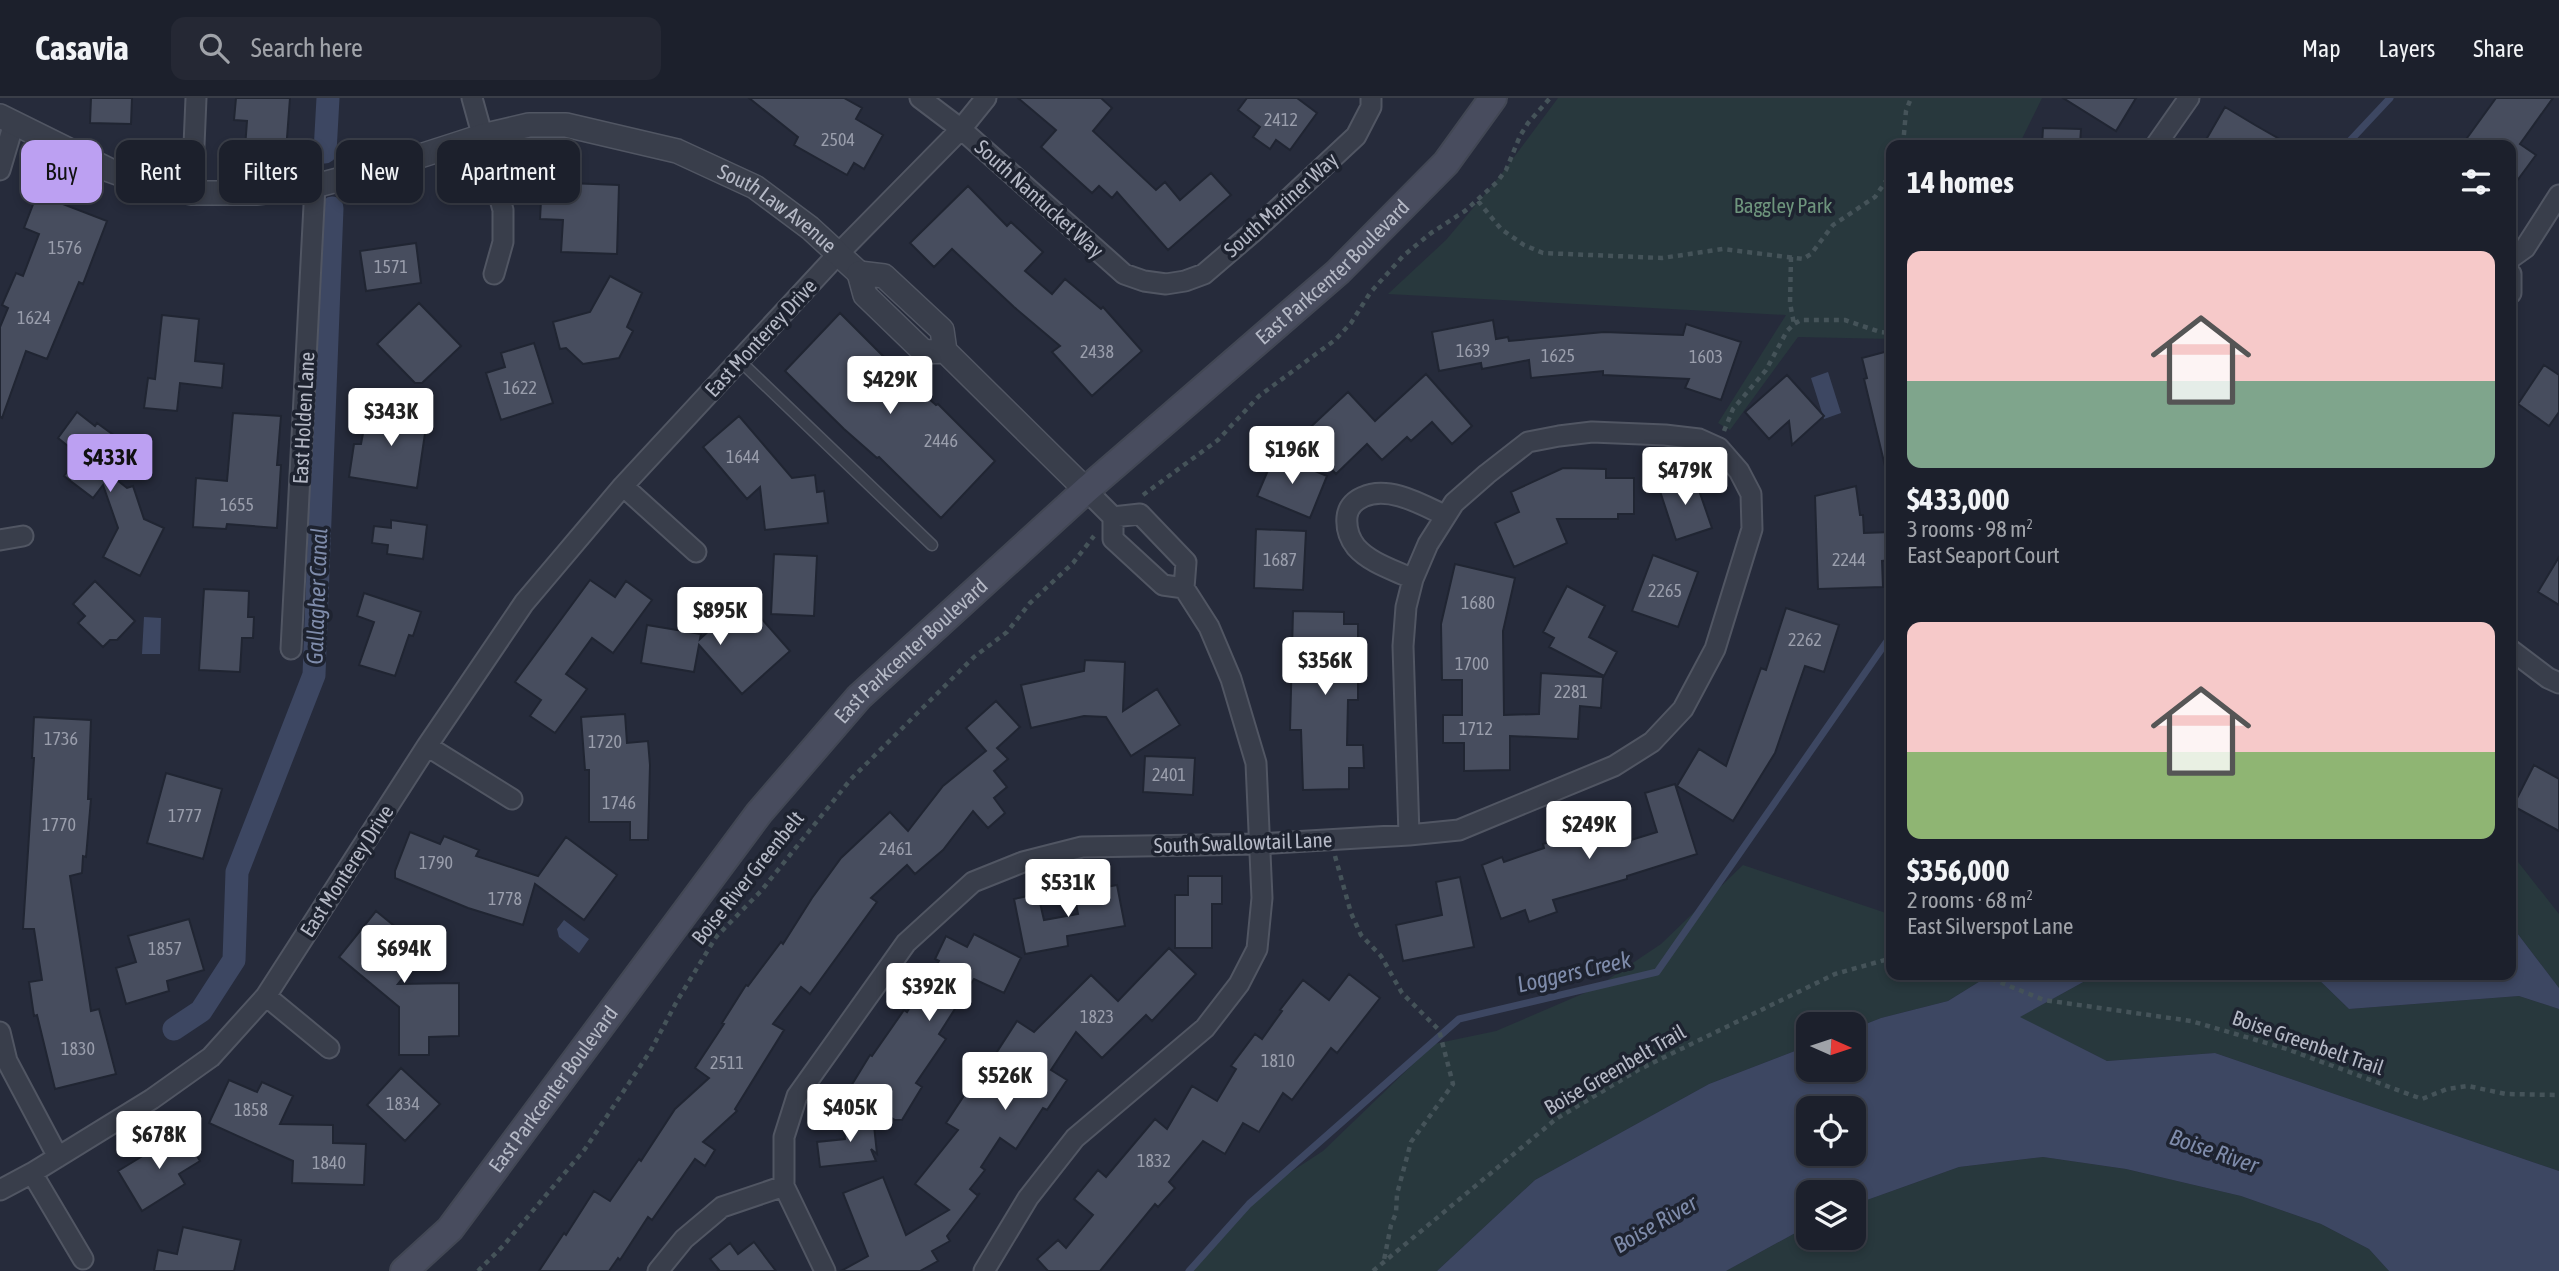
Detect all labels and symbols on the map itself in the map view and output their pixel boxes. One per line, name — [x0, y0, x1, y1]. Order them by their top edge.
house number: 2412 — [1264, 109, 1298, 130]
house number: 2504 — [821, 129, 855, 150]
street label: South Nantucket Way — [970, 134, 1109, 262]
street label: South Mariner Way — [1219, 147, 1342, 262]
street label: South Law Avenue — [714, 159, 842, 257]
park label: Baggley Park — [1734, 193, 1832, 217]
street label: East Parkcenter Boulevard — [1250, 194, 1414, 349]
house number: 1576 — [48, 237, 82, 258]
house number: 1571 — [374, 256, 408, 277]
street label: East Monterey Drive — [700, 273, 821, 401]
house number: 1624 — [17, 307, 51, 328]
house number: 1639 — [1456, 340, 1490, 361]
house number: 2438 — [1080, 341, 1114, 362]
house number: 1625 — [1541, 345, 1575, 366]
house number: 1603 — [1689, 346, 1723, 367]
street label: East Holden Lane — [288, 351, 318, 485]
pin: $429K — [841, 356, 939, 416]
house number: 1622 — [503, 377, 537, 398]
pin: $343K — [342, 388, 440, 448]
pin: $196K — [1243, 426, 1341, 486]
house number: 2446 — [924, 430, 958, 451]
pin: $433K — [61, 434, 159, 494]
house number: 1644 — [726, 446, 760, 467]
pin: $479K — [1636, 448, 1734, 507]
house number: 1655 — [220, 494, 254, 515]
water label: Gallagher Canal — [302, 527, 332, 665]
house number: 1687 — [1263, 549, 1297, 570]
house number: 2244 — [1832, 549, 1866, 570]
street label: East Parkcenter Boulevard — [829, 573, 992, 728]
house number: 2265 — [1648, 580, 1682, 601]
pin: $895K — [671, 588, 769, 647]
house number: 1680 — [1461, 592, 1495, 613]
house number: 2262 — [1788, 629, 1822, 650]
pin: $356K — [1276, 638, 1374, 697]
house number: 1700 — [1455, 653, 1489, 674]
house number: 2281 — [1554, 681, 1588, 702]
house number: 1712 — [1459, 718, 1493, 739]
house number: 1736 — [44, 728, 78, 749]
house number: 1720 — [588, 731, 622, 752]
house number: 2401 — [1152, 764, 1186, 785]
house number: 1746 — [602, 792, 636, 813]
street label: East Monterey Drive — [295, 800, 398, 941]
pin: $249K — [1540, 802, 1638, 861]
house number: 1777 — [168, 805, 202, 826]
street label: Boise River Greenbelt — [686, 806, 808, 949]
house number: 1770 — [42, 814, 76, 835]
street label: South Swallowtail Lane — [1153, 827, 1333, 857]
house number: 2461 — [879, 838, 913, 859]
house number: 1790 — [419, 852, 453, 873]
pin: $531K — [1019, 860, 1117, 919]
house number: 1778 — [488, 888, 522, 909]
pin: $694K — [355, 926, 453, 985]
house number: 1857 — [148, 938, 182, 959]
water label: Loggers Creek — [1515, 946, 1634, 998]
pin: $392K — [880, 964, 978, 1023]
street label: East Parkcenter Boulevard — [483, 1001, 622, 1177]
street label: Boise Greenbelt Trail — [2229, 1005, 2388, 1079]
house number: 1823 — [1080, 1006, 1114, 1027]
north arrow — [1796, 1012, 1866, 1082]
street label: Boise Greenbelt Trail — [1540, 1019, 1690, 1119]
house number: 1830 — [61, 1038, 95, 1059]
house number: 1810 — [1261, 1050, 1295, 1071]
house number: 2511 — [710, 1052, 744, 1073]
pin: $526K — [956, 1052, 1054, 1112]
pin: $405K — [801, 1084, 899, 1144]
house number: 1834 — [386, 1093, 420, 1114]
house number: 1858 — [234, 1099, 268, 1120]
pin: $678K — [110, 1112, 208, 1171]
water label: Boise River — [2166, 1124, 2263, 1179]
house number: 1832 — [1137, 1150, 1171, 1171]
house number: 1840 — [312, 1152, 346, 1173]
water label: Boise River — [1609, 1189, 1702, 1258]

